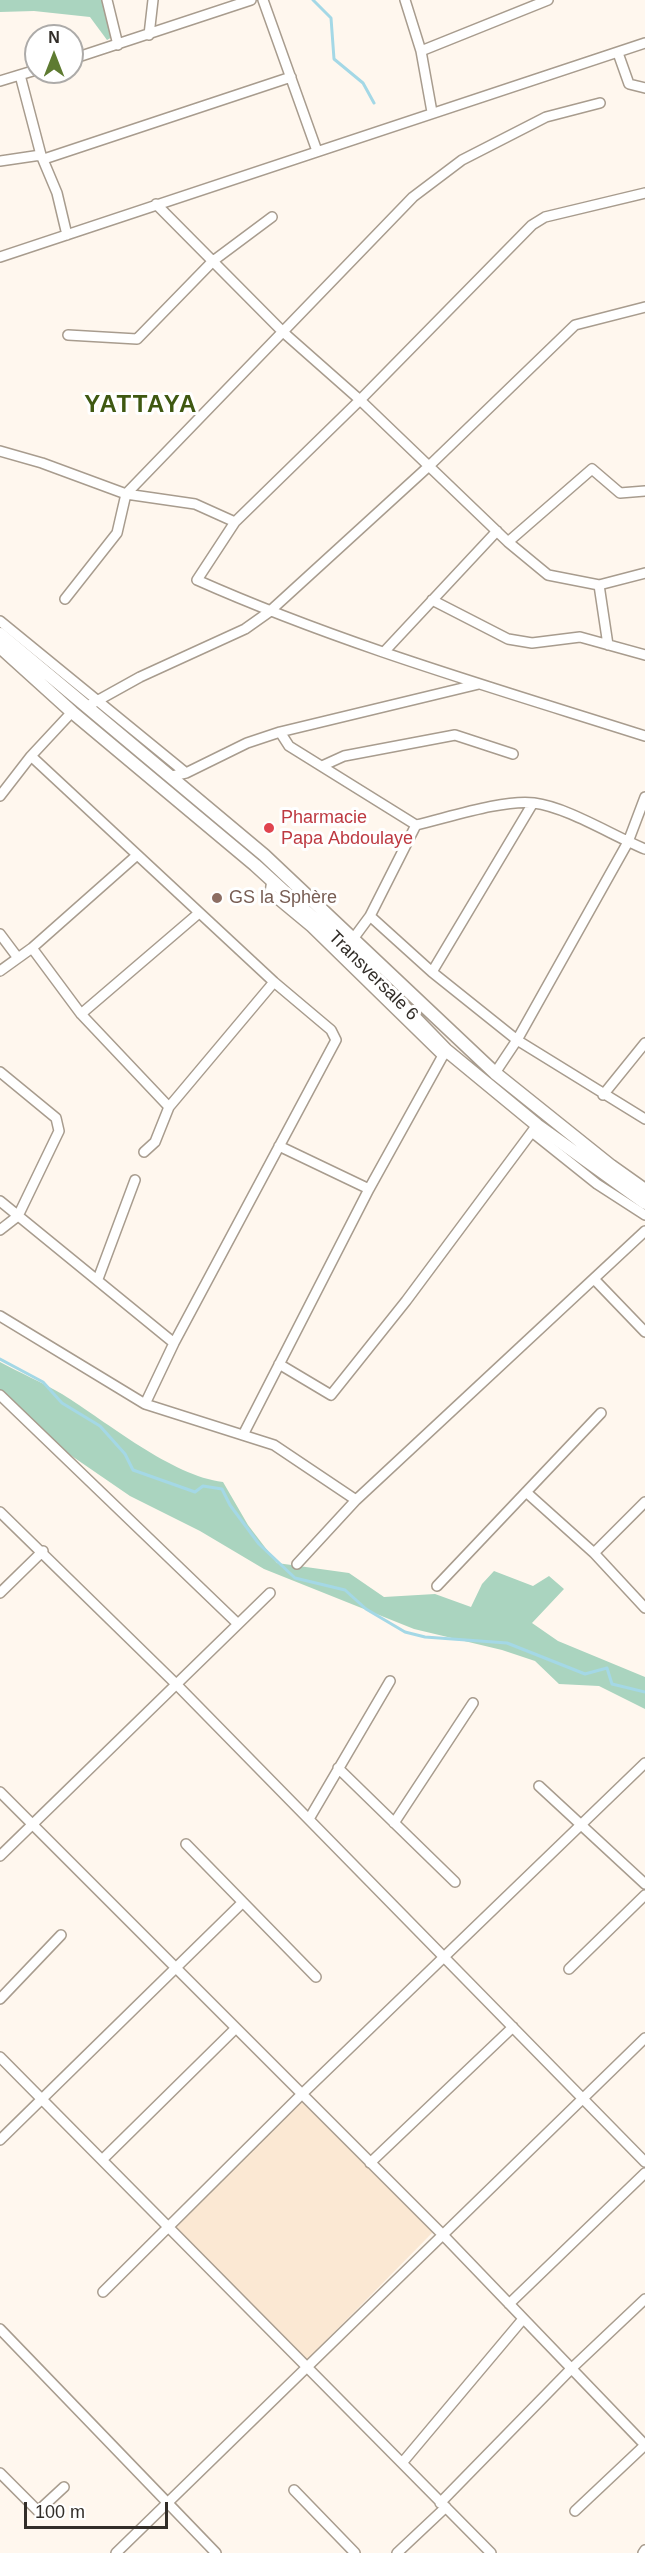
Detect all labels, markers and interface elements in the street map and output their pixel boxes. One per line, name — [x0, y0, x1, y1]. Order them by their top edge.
north arrow — [24, 24, 84, 84]
text: N — [48, 29, 60, 46]
district label: YATTAYA — [84, 391, 198, 419]
place label: Pharmacie Papa Abdoulaye — [281, 807, 413, 850]
marker: Pharmacie Papa Abdoulaye — [262, 821, 276, 835]
place label: GS la Sphère — [229, 887, 337, 909]
marker: GS la Sphère — [210, 891, 224, 905]
street label: Transversale 6 — [324, 927, 422, 1025]
scale bar — [27, 2490, 171, 2528]
text: 100 m — [35, 2502, 85, 2522]

